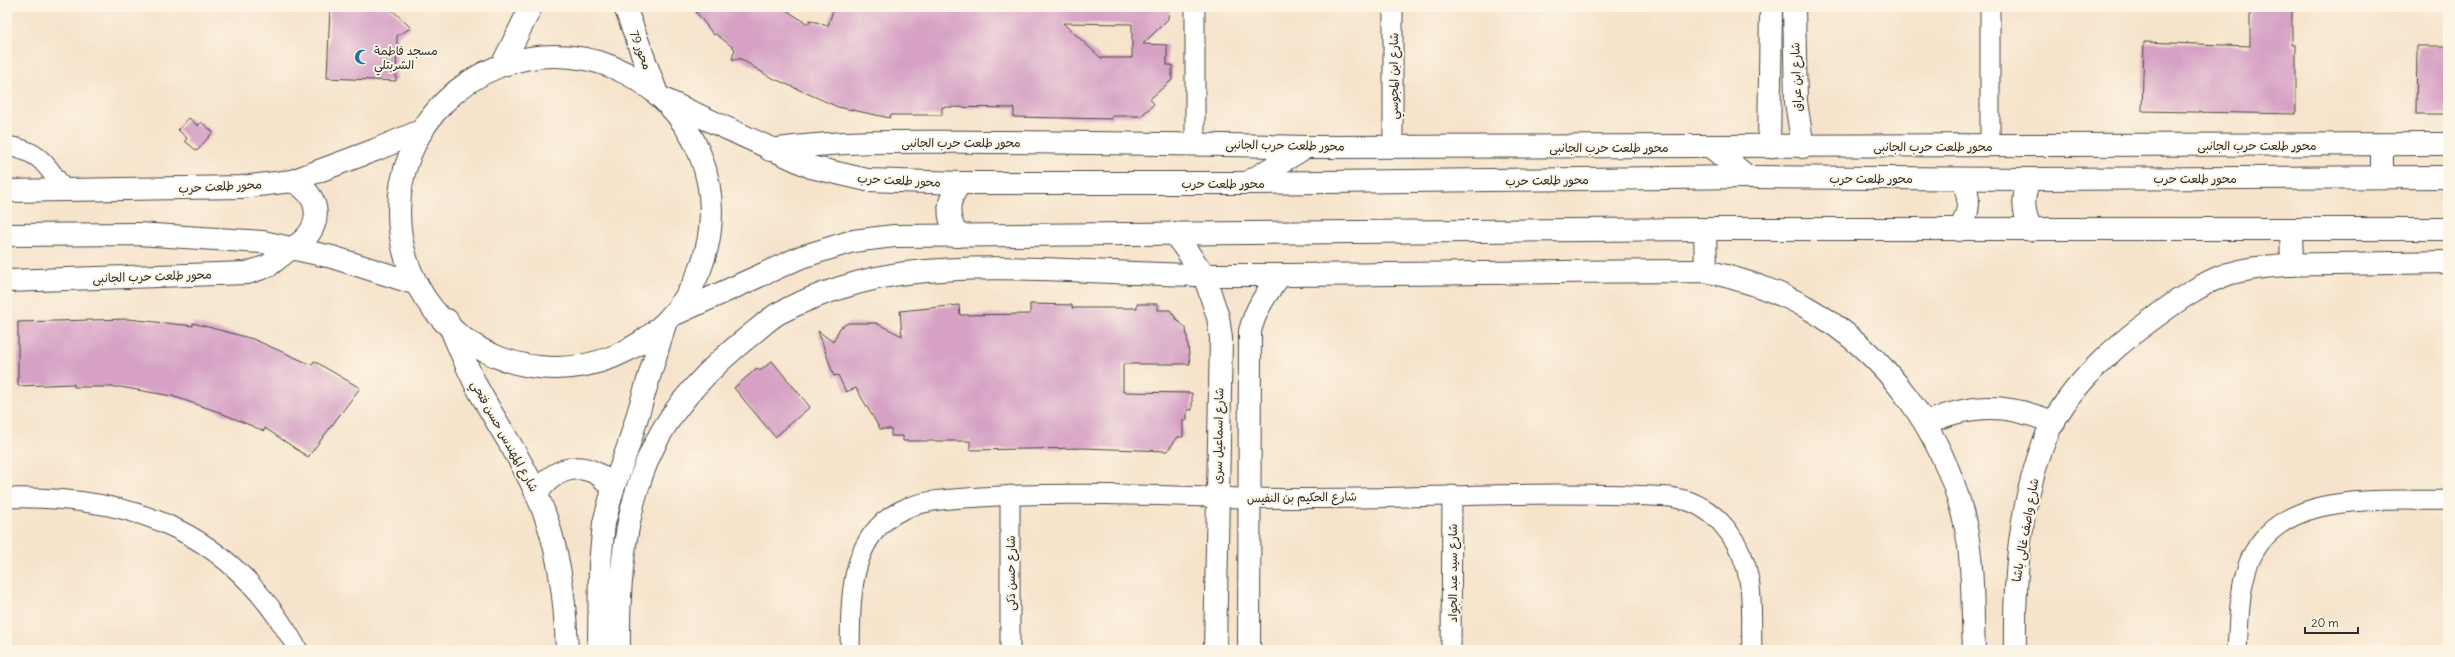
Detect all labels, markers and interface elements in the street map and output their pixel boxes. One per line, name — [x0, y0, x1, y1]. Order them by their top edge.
street label: محور 79 — [627, 28, 655, 72]
street label: شارع ابن المجوسي — [1386, 33, 1405, 119]
street label: شارع ابن عراق — [1787, 42, 1807, 112]
place label: مسجد فاطمة الشربتلي — [374, 43, 438, 76]
mosque icon: مسجد فاطمة الشربتلي — [353, 48, 371, 66]
street label: محور طلعت حرب الجانبى — [901, 135, 1021, 151]
street label: محور طلعت حرب الجانبى — [1225, 136, 1345, 155]
street label: محور طلعت حرب الجانبى — [2197, 138, 2317, 154]
street label: محور طلعت حرب الجانبى — [1873, 139, 1993, 155]
street label: محور طلعت حرب الجانبى — [1549, 140, 1669, 156]
street label: محور طلعت حرب — [857, 170, 941, 191]
street label: محور طلعت حرب — [1829, 171, 1913, 187]
street label: محور طلعت حرب — [2153, 171, 2237, 187]
street label: محور طلعت حرب — [1505, 172, 1589, 189]
street label: محور طلعت حرب — [178, 176, 262, 197]
street label: محور طلعت حرب — [1181, 176, 1265, 192]
street label: محور طلعت حرب الجانبى — [92, 266, 212, 287]
street label: شارع المهندس حسن فتحي — [465, 378, 542, 496]
street label: شارع اسماعيل سرى — [1210, 388, 1228, 484]
street label: شارع واصف غالى باشا — [2008, 477, 2043, 583]
street label: شارع الحكيم بن النفيس — [1247, 489, 1357, 507]
street label: شارع سيد عبد الجواد — [1445, 524, 1462, 622]
street label: شارع حسن ذكى — [1003, 535, 1020, 611]
scale bar — [2305, 609, 2358, 635]
text: 20 m — [2311, 615, 2339, 630]

